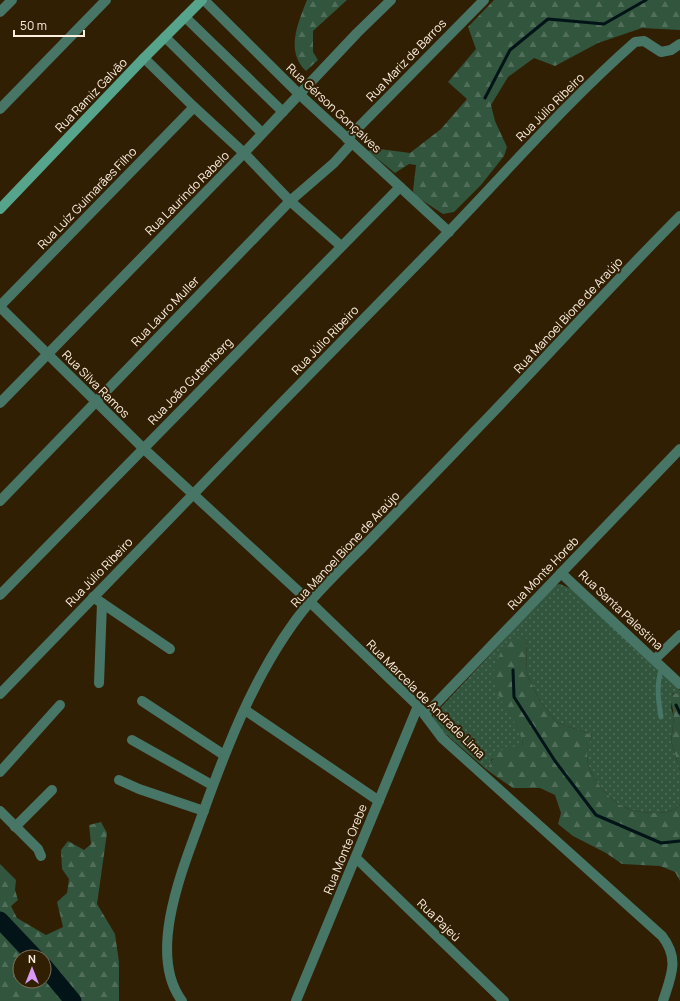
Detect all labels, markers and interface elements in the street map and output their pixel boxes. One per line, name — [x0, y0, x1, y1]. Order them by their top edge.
scale bar — [14, 12, 84, 38]
street label: Rua Mariz de Barros — [362, 15, 450, 105]
text: 50 m — [20, 17, 47, 34]
street label: Rua Ramiz Galvão — [51, 54, 131, 136]
street label: Rua Gérson Gonçalves — [283, 59, 385, 157]
street label: Rua Júlio Ribeiro — [512, 69, 588, 145]
street label: Rua Luíz Guimarães Filho — [34, 143, 140, 253]
street label: Rua Laurindo Rabelo — [141, 147, 233, 239]
street label: Rua Manoel Bione de Araújo — [510, 253, 626, 377]
street label: Rua Lauro Muller — [127, 272, 203, 350]
street label: Rua Júlio Ribeiro — [288, 302, 362, 378]
street label: Rua João Gutemberg — [144, 334, 236, 428]
street label: Rua Silva Ramos — [58, 346, 134, 422]
street label: Rua Manoel Bione de Araújo — [287, 487, 403, 611]
street label: Rua Monte Horeb — [504, 533, 582, 613]
street label: Rua Júlio Ribeiro — [62, 534, 136, 610]
street label: Rua Santa Palestina — [575, 566, 667, 654]
street label: Rua Marcela de Andrade Lima — [363, 636, 489, 762]
street label: Rua Monte Orebe — [319, 801, 371, 897]
street label: Rua Pajeú — [413, 895, 465, 945]
north arrow — [12, 949, 52, 989]
text: N — [28, 951, 36, 966]

